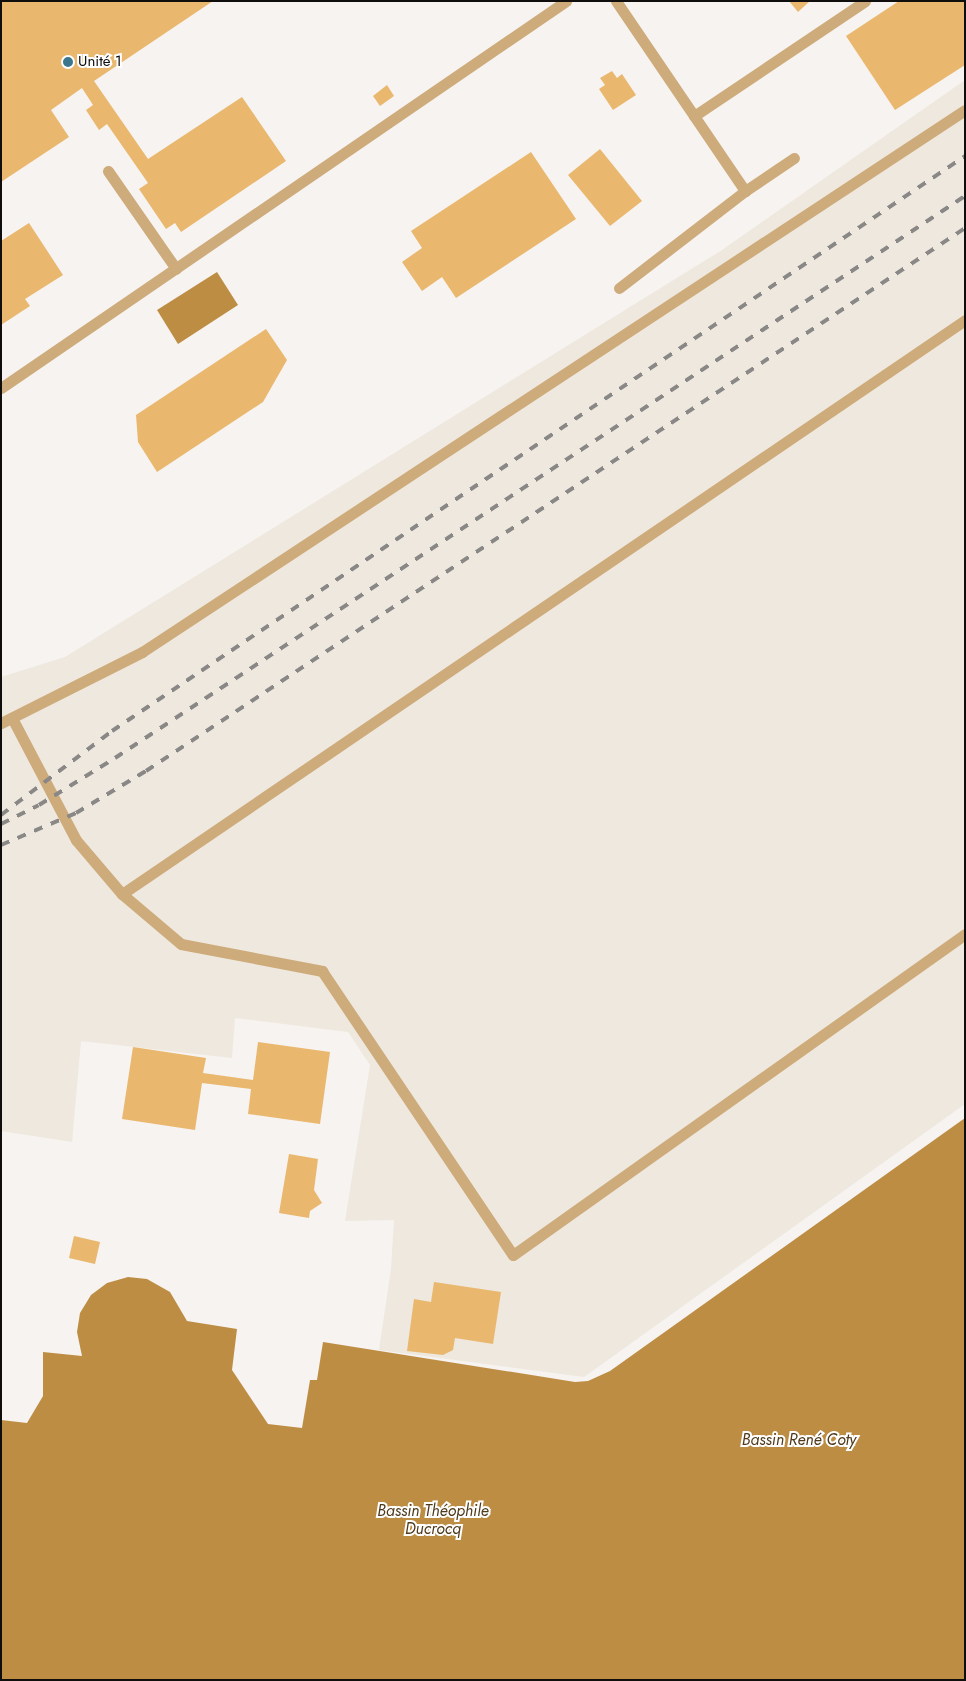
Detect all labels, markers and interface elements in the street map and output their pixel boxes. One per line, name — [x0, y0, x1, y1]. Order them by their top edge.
place label: Unité 1 — [78, 53, 122, 71]
marker: Unité 1 — [62, 56, 74, 68]
water label: Bassin René Coty — [742, 1430, 856, 1450]
water label: Bassin Théophile Ducrocq — [377, 1501, 489, 1539]

